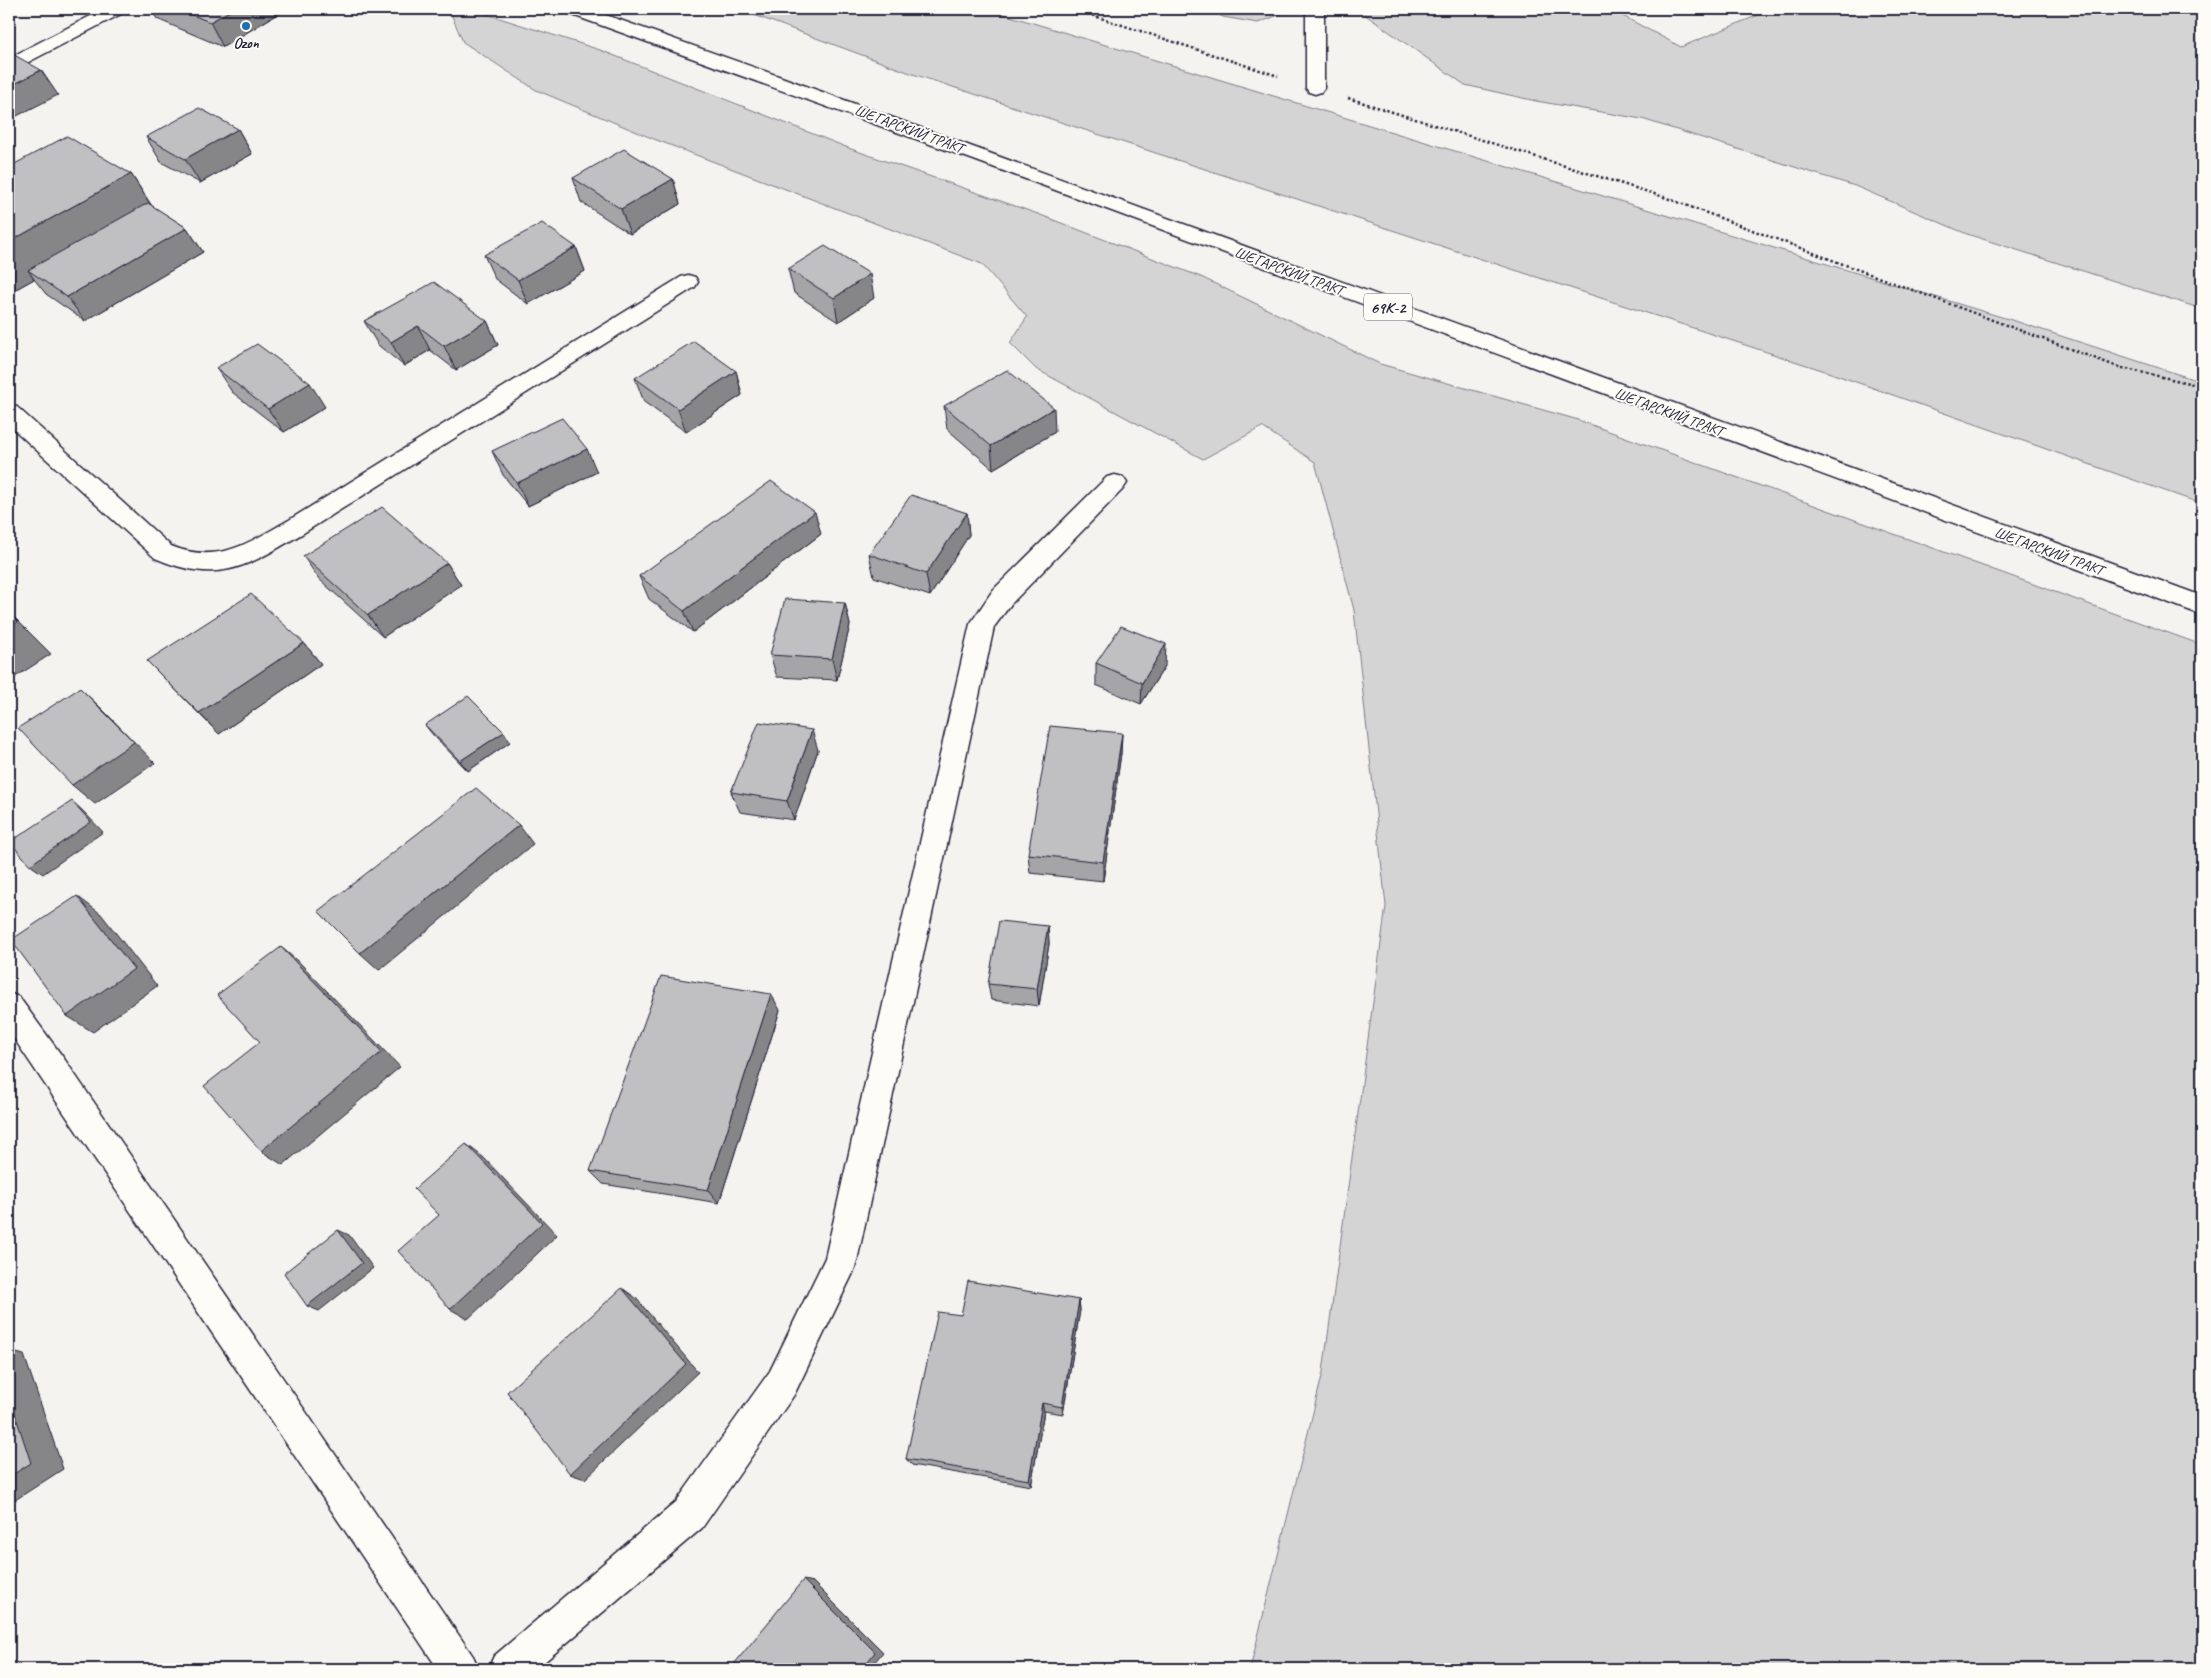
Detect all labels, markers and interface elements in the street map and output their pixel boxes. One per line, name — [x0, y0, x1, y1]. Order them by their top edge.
marker: Ozon — [240, 20, 252, 32]
place label: Ozon — [233, 34, 260, 53]
street label: ШЕГАРСКИЙ ТРАКТ — [852, 100, 969, 159]
street label: ШЕГАРСКИЙ ТРАКТ — [1232, 242, 1349, 301]
road number: 69К-2 — [1364, 294, 1412, 320]
street label: ШЕГАРСКИЙ ТРАКТ — [1612, 383, 1729, 442]
street label: ШЕГАРСКИЙ ТРАКТ — [1992, 522, 2109, 581]

